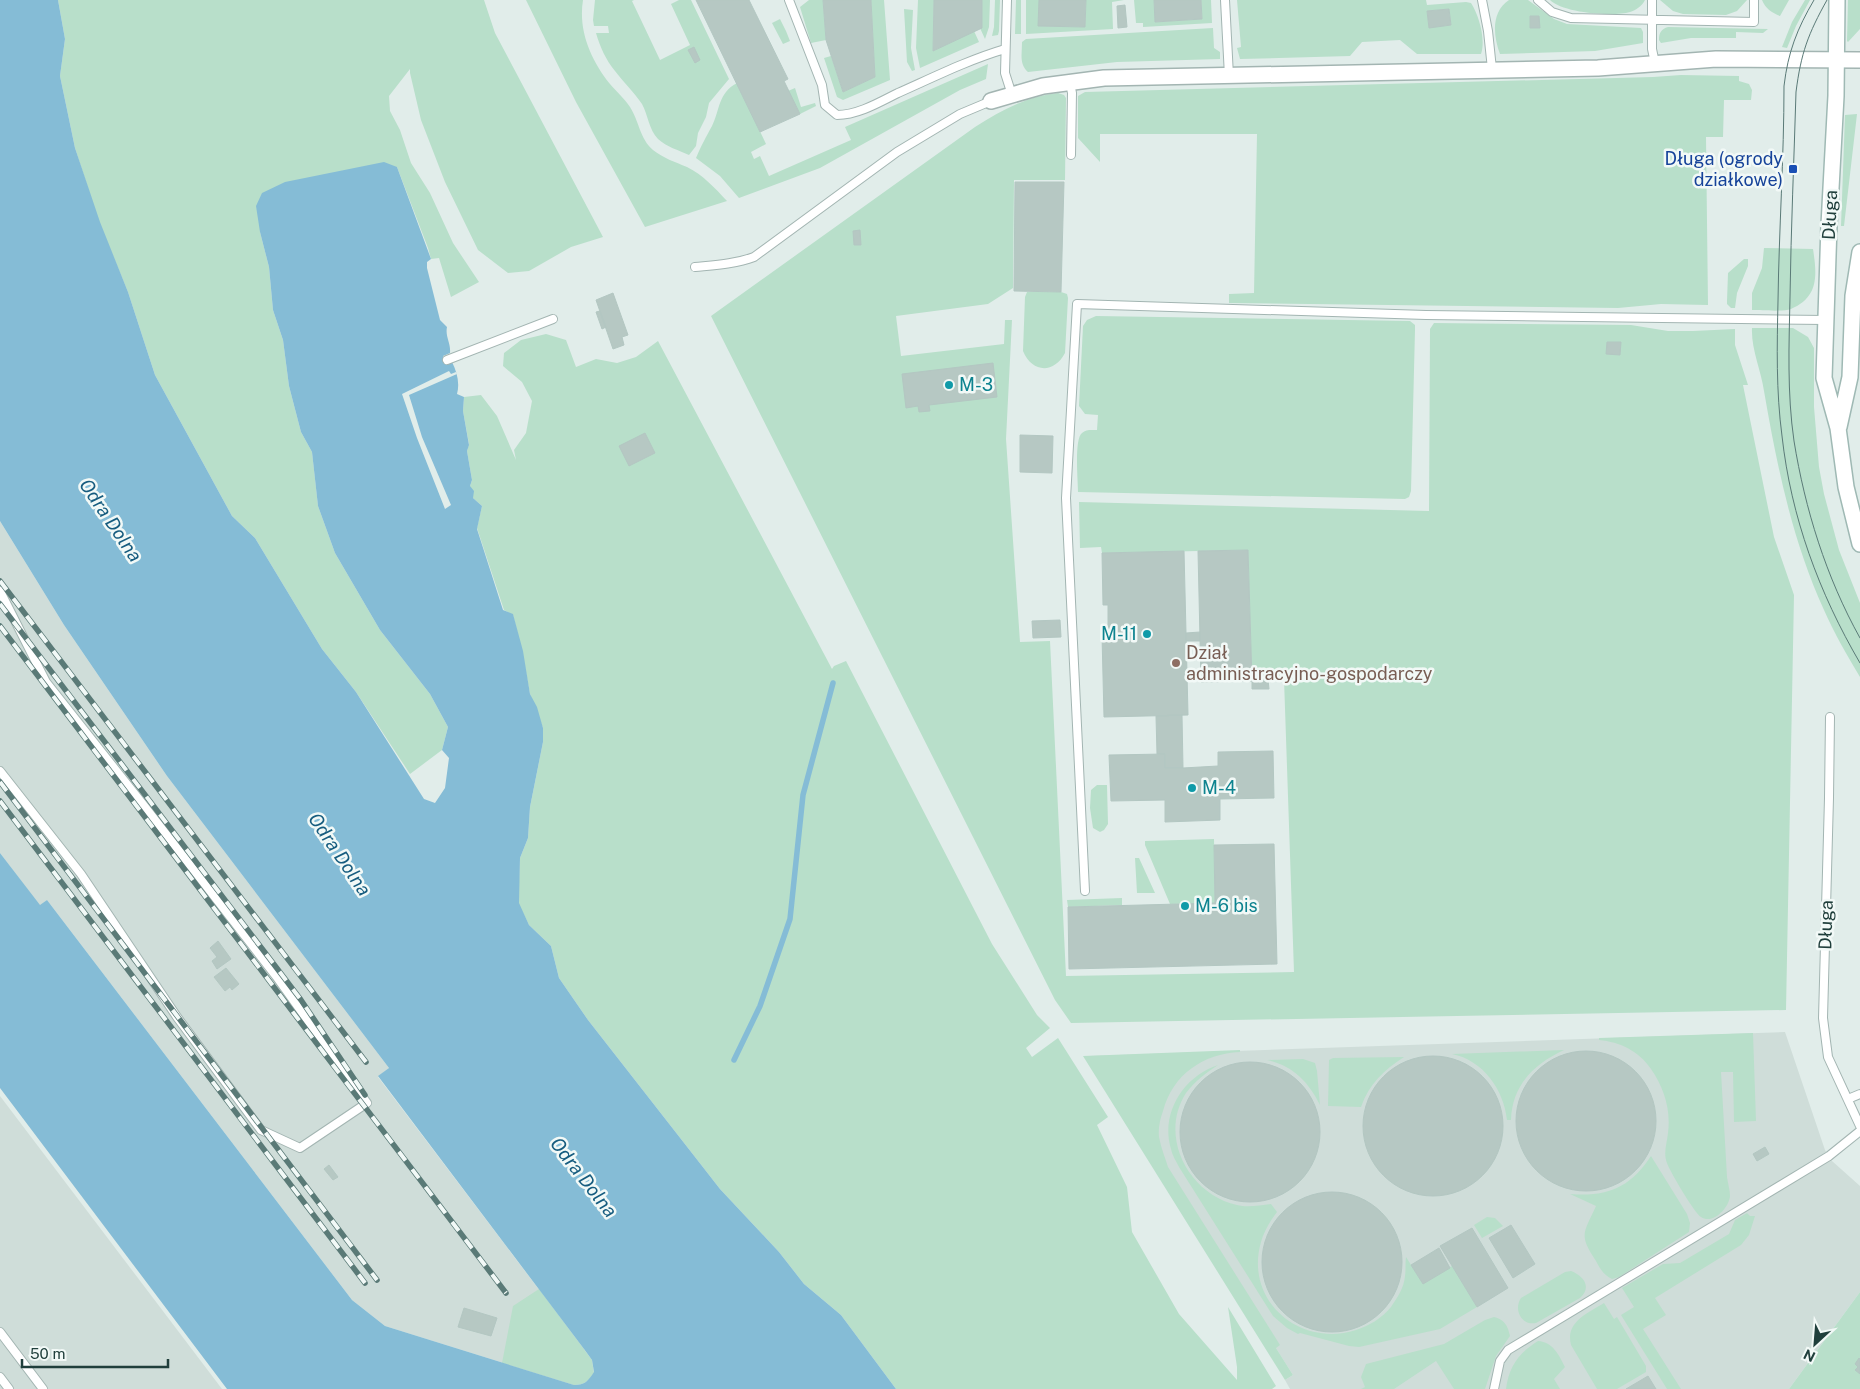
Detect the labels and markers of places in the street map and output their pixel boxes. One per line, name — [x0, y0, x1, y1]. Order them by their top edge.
place label: Długa (ogrody działkowe) — [1665, 148, 1783, 190]
marker: Długa (ogrody działkowe) — [1787, 163, 1799, 175]
place label: M-3 — [959, 374, 993, 395]
marker: M-3 — [943, 379, 955, 391]
place label: M-11 — [1101, 623, 1137, 644]
marker: M-11 — [1141, 628, 1153, 640]
place label: Dział administracyjno-gospodarczy — [1186, 642, 1433, 684]
marker: Dział administracyjno-gospodarczy — [1170, 657, 1182, 669]
place label: M-4 — [1202, 777, 1236, 798]
marker: M-4 — [1186, 782, 1198, 794]
place label: M-6 bis — [1195, 895, 1258, 916]
marker: M-6 bis — [1179, 900, 1191, 912]

